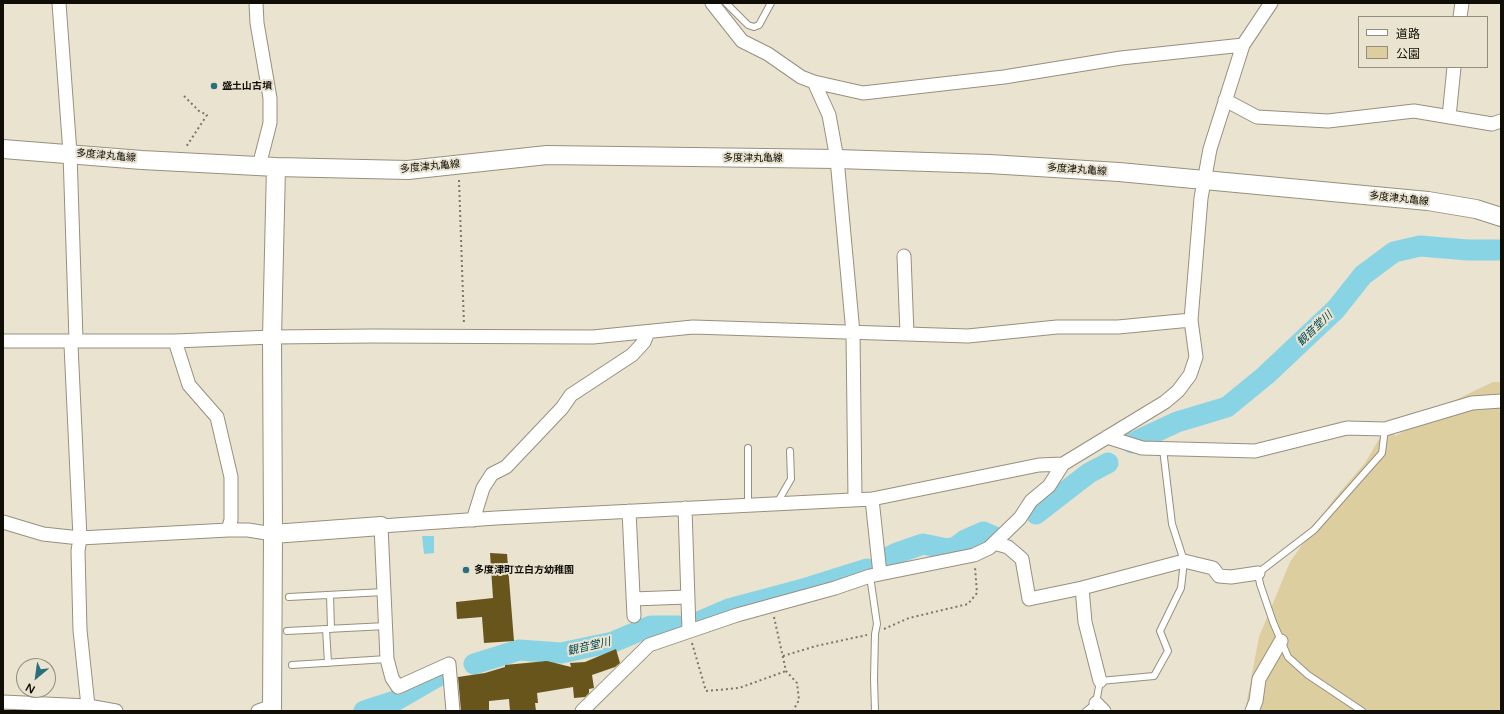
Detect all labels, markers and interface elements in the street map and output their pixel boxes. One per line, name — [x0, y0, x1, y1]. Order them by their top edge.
legend — [1358, 16, 1488, 68]
text: 道路 — [1396, 27, 1420, 41]
text: 公園 — [1396, 47, 1420, 61]
place label: 盛土山古墳 — [222, 80, 272, 92]
marker: 盛土山古墳 — [209, 81, 219, 91]
street label: 多度津丸亀線 — [76, 147, 136, 165]
street label: 多度津丸亀線 — [723, 152, 783, 164]
street label: 多度津丸亀線 — [400, 158, 460, 176]
street label: 多度津丸亀線 — [1047, 162, 1107, 178]
street label: 多度津丸亀線 — [1369, 190, 1429, 208]
water label: 観音堂川 — [1295, 309, 1335, 349]
place label: 多度津町立白方幼稚園 — [474, 564, 574, 576]
marker: 多度津町立白方幼稚園 — [461, 565, 471, 575]
water label: 観音堂川 — [566, 636, 612, 658]
north arrow — [16, 658, 56, 698]
text: N — [23, 680, 37, 696]

